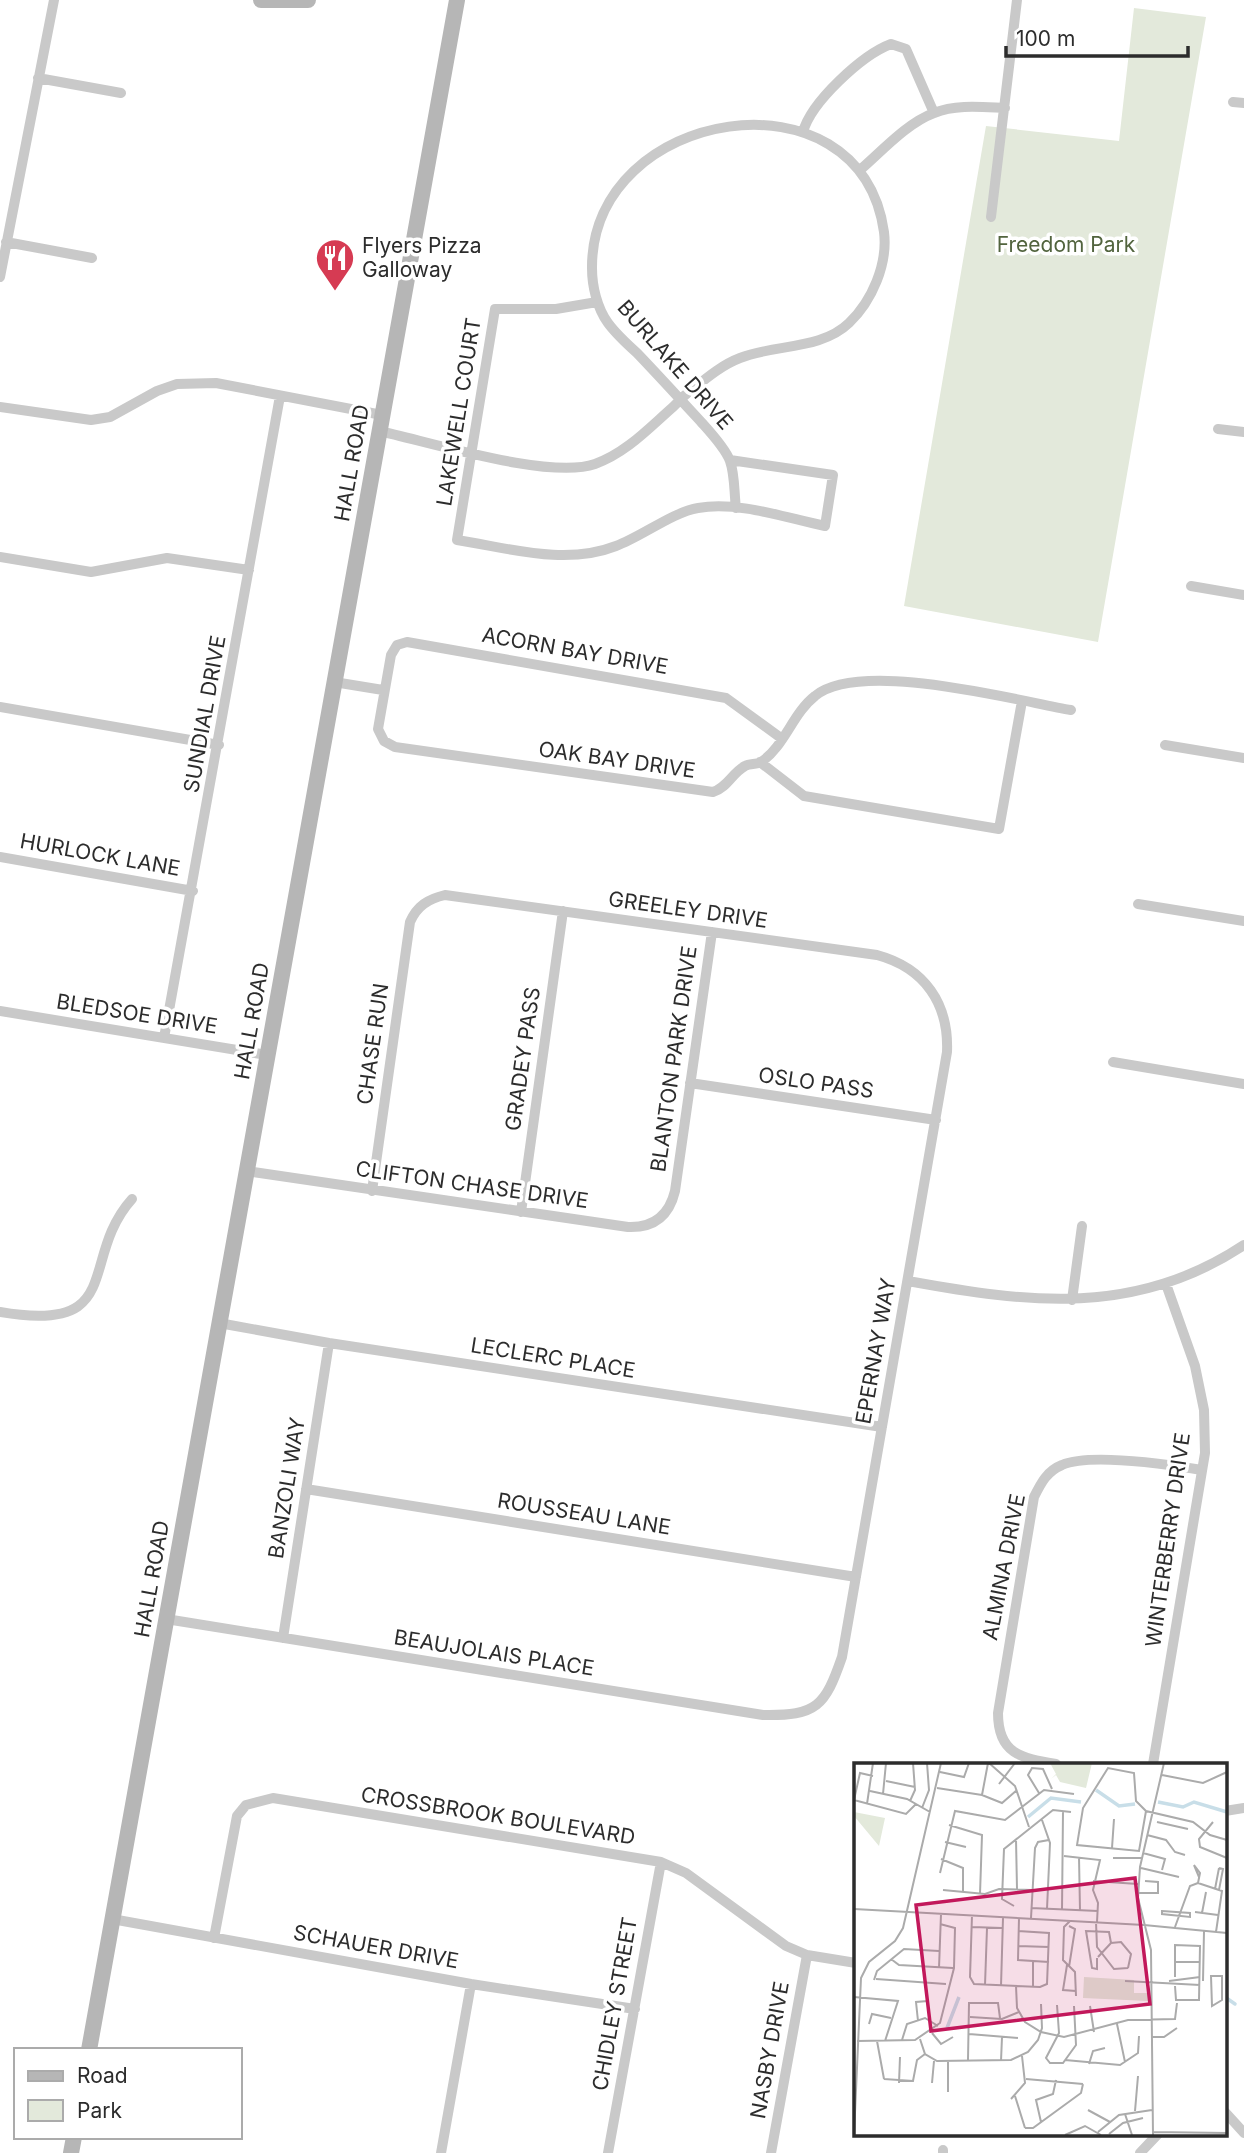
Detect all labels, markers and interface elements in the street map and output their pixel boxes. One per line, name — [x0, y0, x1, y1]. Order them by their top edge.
scale bar — [1006, 14, 1188, 58]
text: 100 m — [1016, 26, 1075, 51]
park label: Freedom Park — [997, 232, 1136, 257]
place label: Flyers Pizza Galloway — [362, 233, 482, 282]
restaurant icon: Flyers Pizza Galloway — [314, 237, 356, 292]
street label: BURLAKE DRIVE — [612, 295, 738, 434]
street label: LAKEWELL COURT — [431, 316, 486, 508]
street label: HALL ROAD — [329, 403, 374, 523]
street label: ACORN BAY DRIVE — [480, 622, 670, 679]
street label: SUNDIAL DRIVE — [178, 633, 231, 795]
street label: OAK BAY DRIVE — [537, 736, 697, 783]
street label: HURLOCK LANE — [18, 828, 182, 881]
street label: GREELEY DRIVE — [607, 886, 769, 933]
street label: BLANTON PARK DRIVE — [645, 944, 702, 1174]
street label: HALL ROAD — [229, 961, 274, 1081]
street label: CHASE RUN — [352, 982, 393, 1106]
street label: GRADEY PASS — [500, 985, 545, 1132]
street label: BLEDSOE DRIVE — [55, 988, 219, 1039]
street label: OSLO PASS — [757, 1062, 875, 1103]
street label: CLIFTON CHASE DRIVE — [354, 1156, 590, 1213]
street label: EPERNAY WAY — [850, 1276, 901, 1426]
street label: LECLERC PLACE — [469, 1332, 637, 1383]
street label: BANZOLI WAY — [263, 1415, 310, 1560]
street label: WINTERBERRY DRIVE — [1140, 1431, 1195, 1649]
street label: ROUSSEAU LANE — [496, 1487, 673, 1540]
street label: ALMINA DRIVE — [977, 1492, 1030, 1642]
street label: HALL ROAD — [129, 1519, 174, 1639]
street label: BEAUJOLAIS PLACE — [392, 1624, 596, 1681]
inset map — [854, 1763, 1226, 2136]
street label: CROSSBROOK BOULEVARD — [359, 1781, 637, 1850]
street label: CHIDLEY STREET — [587, 1915, 642, 2093]
street label: SCHAUER DRIVE — [291, 1920, 461, 1973]
street label: NASBY DRIVE — [745, 1979, 794, 2121]
legend — [14, 2048, 242, 2139]
text: Road — [77, 2063, 128, 2088]
text: Park — [77, 2098, 122, 2123]

